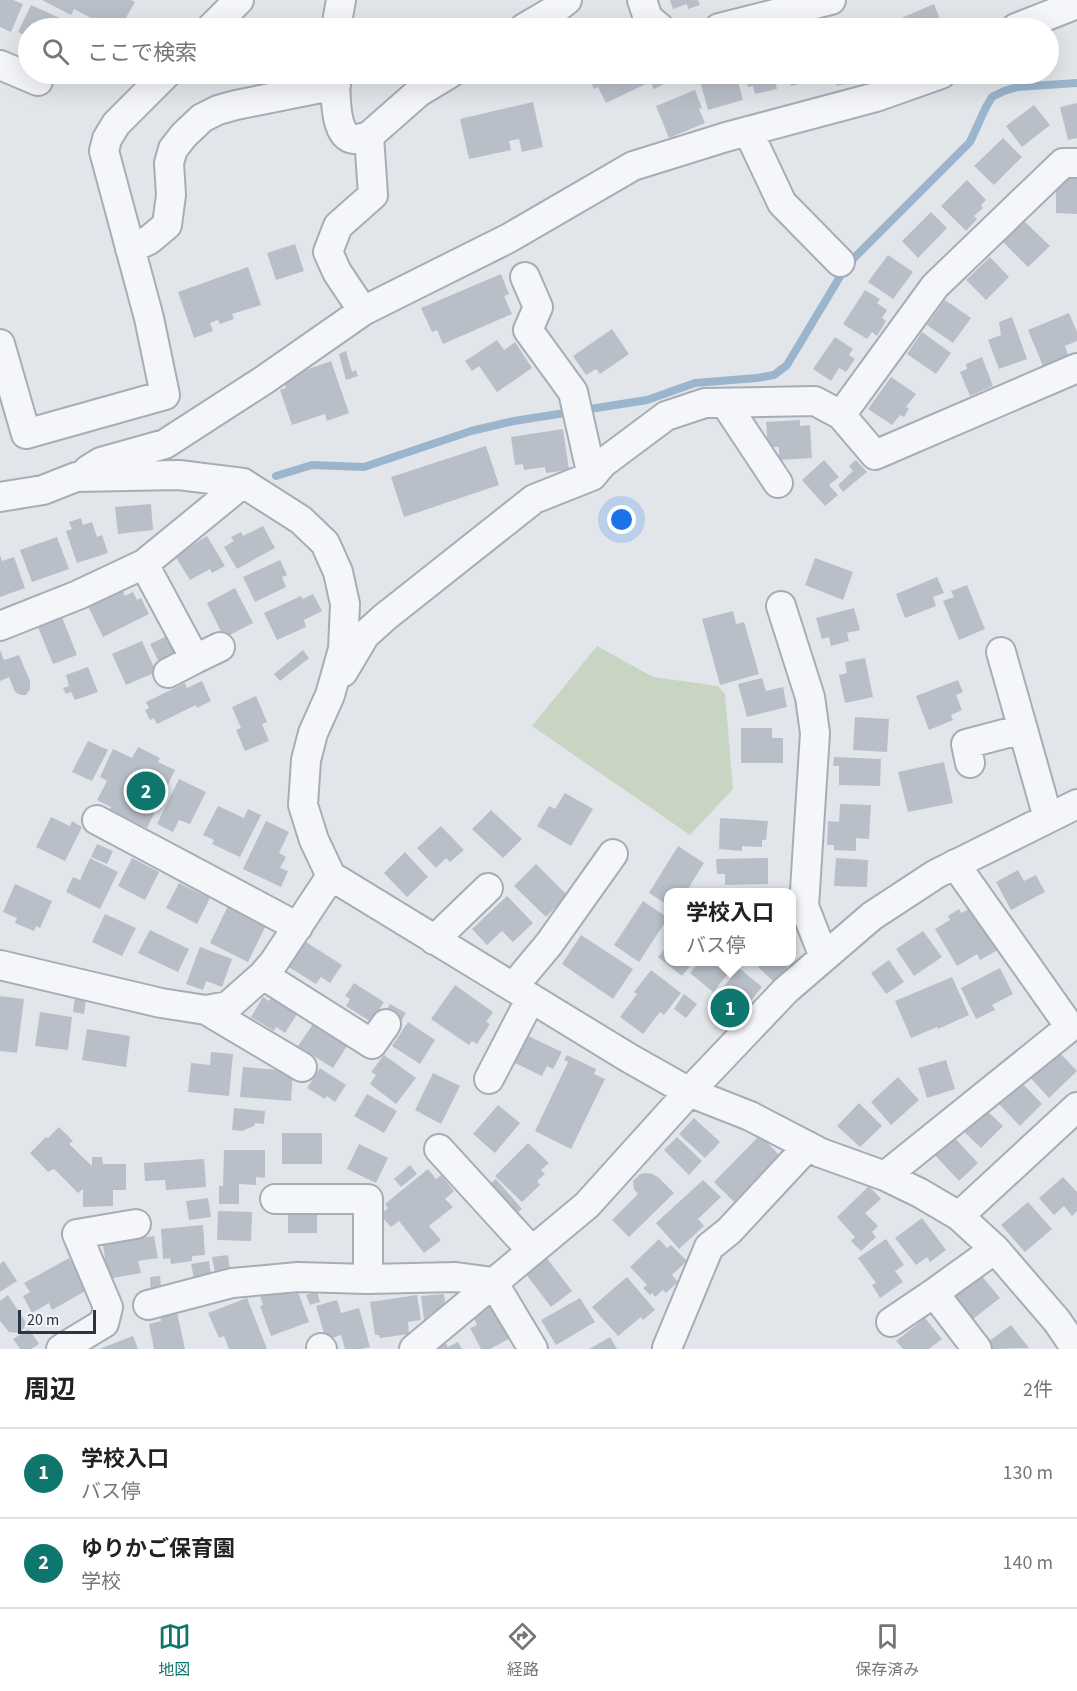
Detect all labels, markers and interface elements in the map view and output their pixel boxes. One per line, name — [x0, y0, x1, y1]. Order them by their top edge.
search box — [18, 18, 1059, 84]
icon: search — [39, 35, 72, 68]
text: ここで検索 — [87, 37, 197, 69]
your location — [607, 505, 636, 534]
pin: 2 — [126, 768, 166, 814]
popup — [664, 888, 796, 966]
text: 学校入口 — [686, 897, 774, 929]
text: バス停 — [686, 932, 746, 960]
pin: 1 — [710, 986, 750, 1030]
scale bar — [18, 1307, 96, 1334]
text: 20 m — [27, 1309, 59, 1331]
text: 周辺 — [24, 1371, 76, 1408]
text: 2件 — [1023, 1376, 1053, 1404]
text: 学校入口 — [81, 1443, 169, 1475]
text: 1 — [38, 1459, 49, 1487]
text: 130 m — [1003, 1459, 1053, 1487]
text: バス停 — [81, 1478, 141, 1506]
text: ゆりかご保育園 — [81, 1533, 235, 1565]
text: 2 — [38, 1549, 49, 1577]
text: 140 m — [1003, 1549, 1053, 1577]
text: 学校 — [81, 1568, 121, 1596]
tab: 地図 — [158, 1620, 191, 1681]
tab: 経路 — [506, 1620, 539, 1681]
tab: 保存済み — [855, 1620, 919, 1681]

